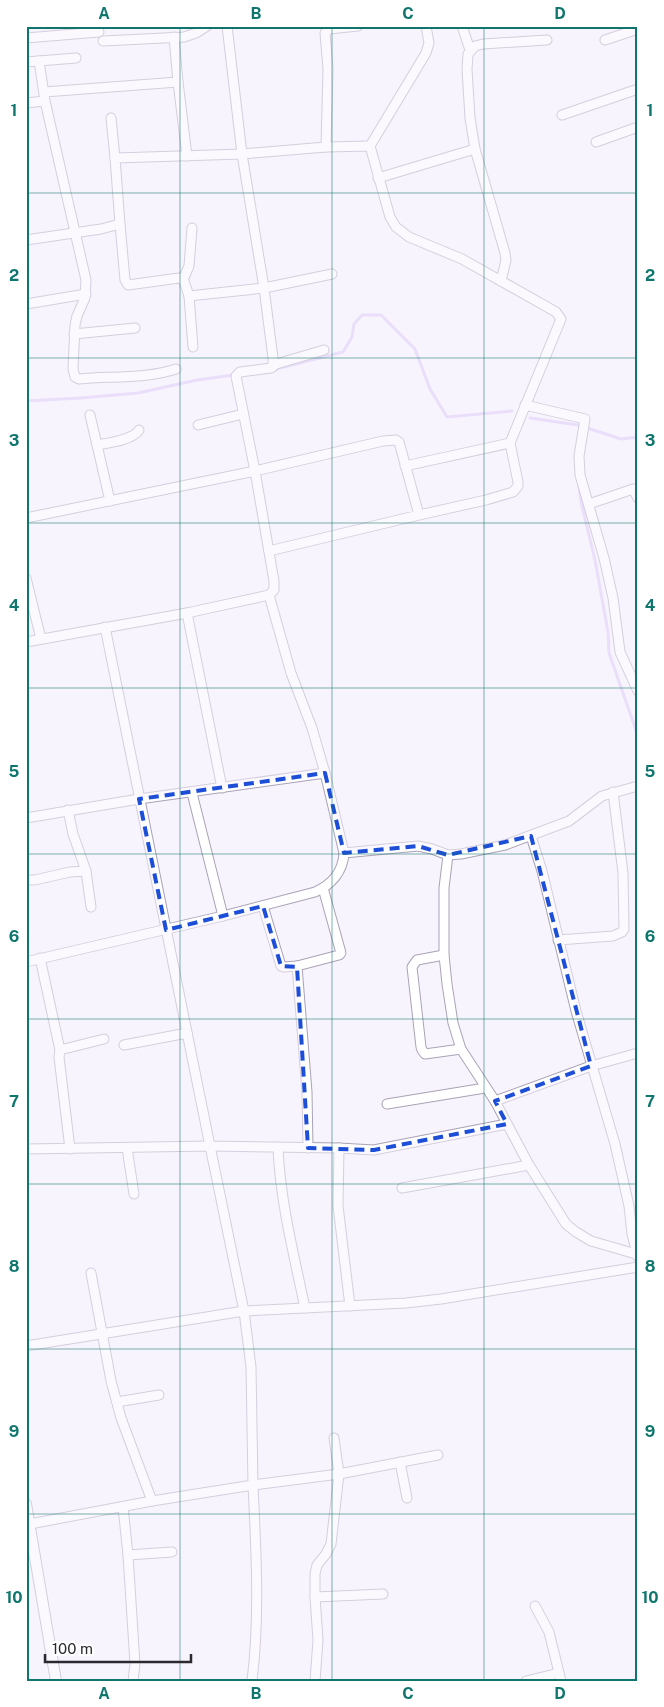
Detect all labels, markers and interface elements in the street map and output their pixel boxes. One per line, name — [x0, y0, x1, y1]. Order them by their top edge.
text: A — [98, 4, 110, 23]
text: B — [251, 4, 262, 23]
text: C — [402, 4, 414, 23]
text: D — [554, 4, 566, 23]
text: 1 — [11, 101, 17, 120]
text: 1 — [647, 101, 653, 120]
text: 2 — [9, 266, 19, 285]
text: 2 — [645, 266, 655, 285]
text: 3 — [9, 431, 19, 450]
text: 3 — [645, 431, 655, 450]
text: 4 — [9, 596, 20, 615]
text: 4 — [645, 596, 656, 615]
text: 5 — [9, 762, 20, 781]
text: 5 — [645, 762, 656, 781]
text: 6 — [9, 927, 19, 946]
text: 6 — [645, 927, 655, 946]
text: 7 — [9, 1092, 19, 1111]
text: 7 — [645, 1092, 655, 1111]
text: 8 — [9, 1257, 20, 1276]
text: 8 — [645, 1257, 656, 1276]
text: 9 — [9, 1422, 19, 1441]
text: 9 — [645, 1422, 655, 1441]
text: 10 — [5, 1588, 23, 1607]
text: 10 — [641, 1588, 659, 1607]
scale bar — [45, 1632, 191, 1664]
text: 100 m — [52, 1640, 93, 1657]
text: A — [98, 1684, 110, 1703]
text: B — [251, 1684, 262, 1703]
text: C — [402, 1684, 414, 1703]
text: D — [554, 1684, 566, 1703]

